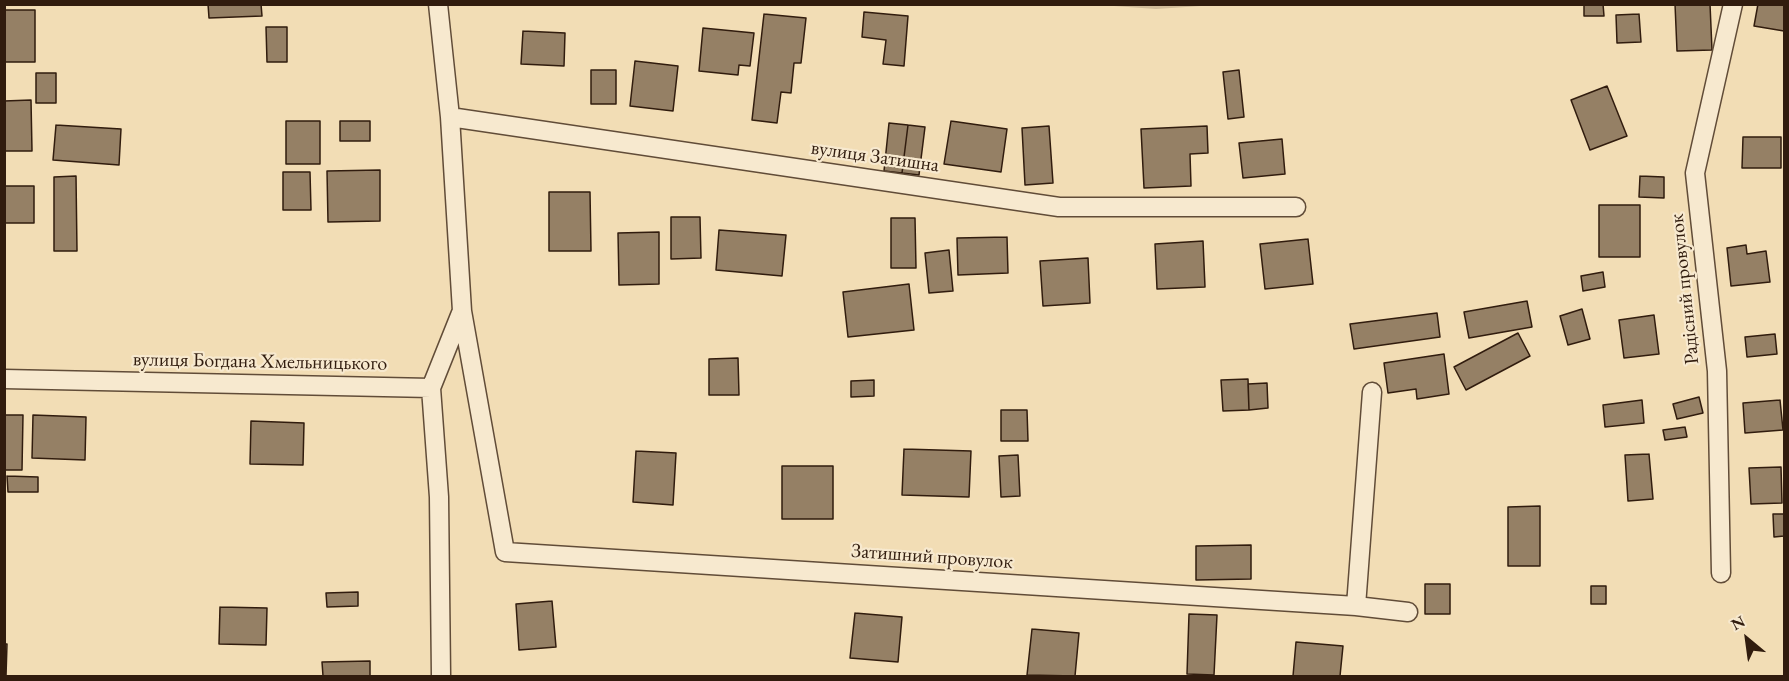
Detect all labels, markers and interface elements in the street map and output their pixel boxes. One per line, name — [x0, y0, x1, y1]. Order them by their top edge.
street label: вулиця Затишна — [809, 136, 941, 178]
street label: Радісний провулок — [1665, 213, 1705, 365]
street label: вулиця Богдана Хмельницького — [133, 348, 387, 376]
street label: Затишний провулок — [850, 539, 1014, 575]
north arrow — [1717, 609, 1777, 669]
text: N — [1727, 610, 1749, 635]

